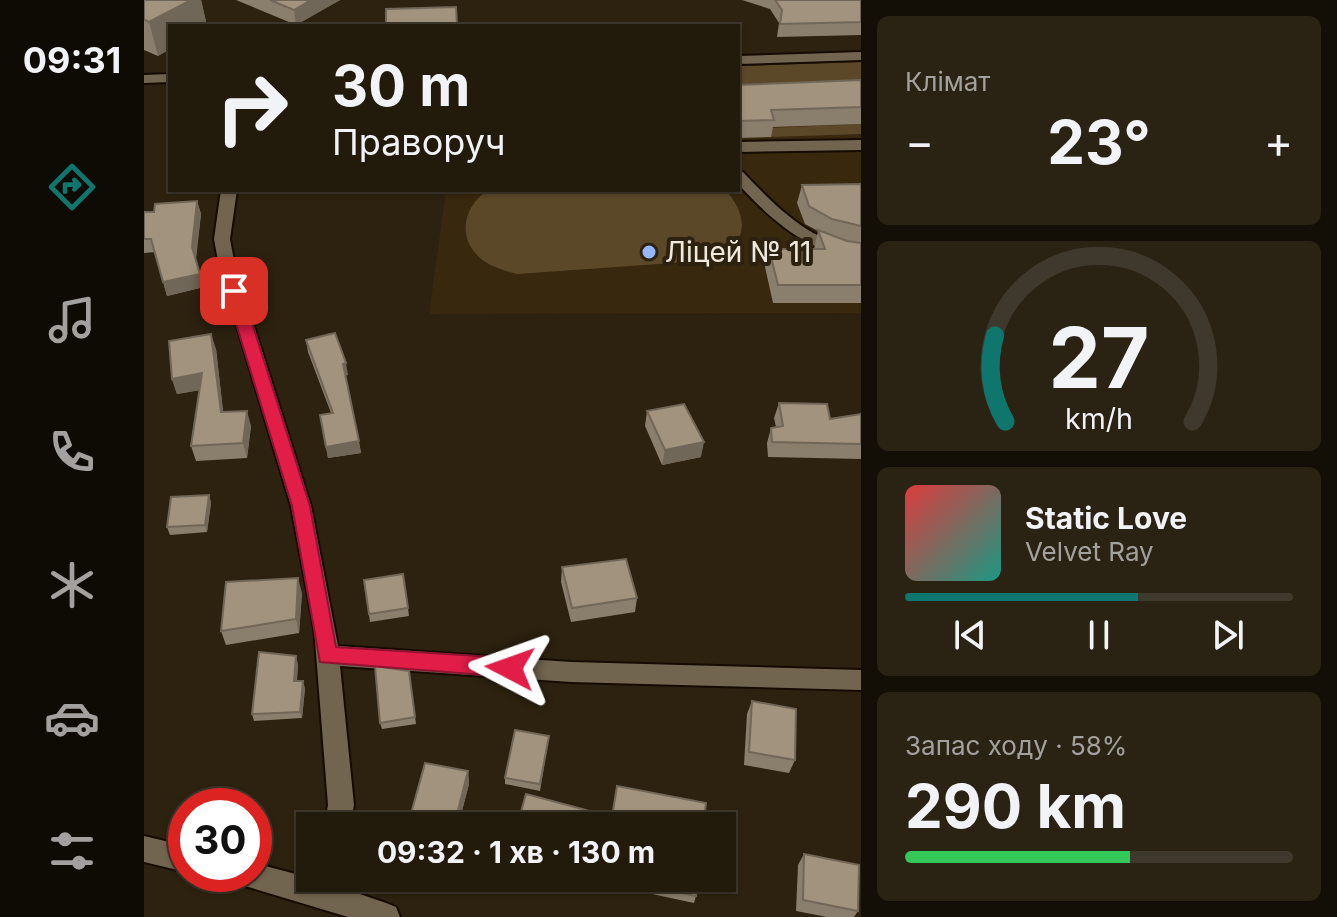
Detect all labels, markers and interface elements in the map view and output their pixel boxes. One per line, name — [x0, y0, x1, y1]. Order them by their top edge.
text: 09:31 — [23, 38, 121, 82]
text: 30 m — [332, 52, 470, 120]
icon: right — [200, 56, 304, 160]
text: Клімат — [905, 66, 990, 97]
text: 23° — [1047, 106, 1151, 178]
text: − — [905, 115, 934, 169]
text: + — [1264, 115, 1293, 169]
text: Праворуч — [332, 120, 505, 164]
icon: directions — [44, 159, 100, 215]
place label: Ліцей № 11 — [665, 235, 811, 269]
marker: Ліцей № 11 — [640, 243, 658, 261]
pin — [200, 257, 268, 325]
icon: arrive — [212, 269, 256, 313]
icon: music — [44, 292, 100, 348]
text: 27 — [1049, 306, 1149, 407]
text: km/h — [1065, 401, 1133, 436]
icon: phone — [44, 424, 100, 480]
text: Static Love — [1025, 500, 1187, 536]
text: Velvet Ray — [1025, 536, 1154, 567]
icon: climate — [44, 557, 100, 613]
icon: previous — [948, 613, 992, 657]
icon: pause — [1077, 613, 1121, 657]
icon: next — [1206, 613, 1250, 657]
position arrow — [468, 626, 552, 710]
icon: car — [44, 690, 100, 746]
text: Запас ходу · 58% — [905, 730, 1127, 761]
text: 290 km — [905, 770, 1126, 842]
speed limit sign: 30 — [168, 788, 272, 892]
icon: filters — [44, 823, 100, 879]
text: 09:32 · 1 хв · 130 m — [377, 834, 655, 870]

